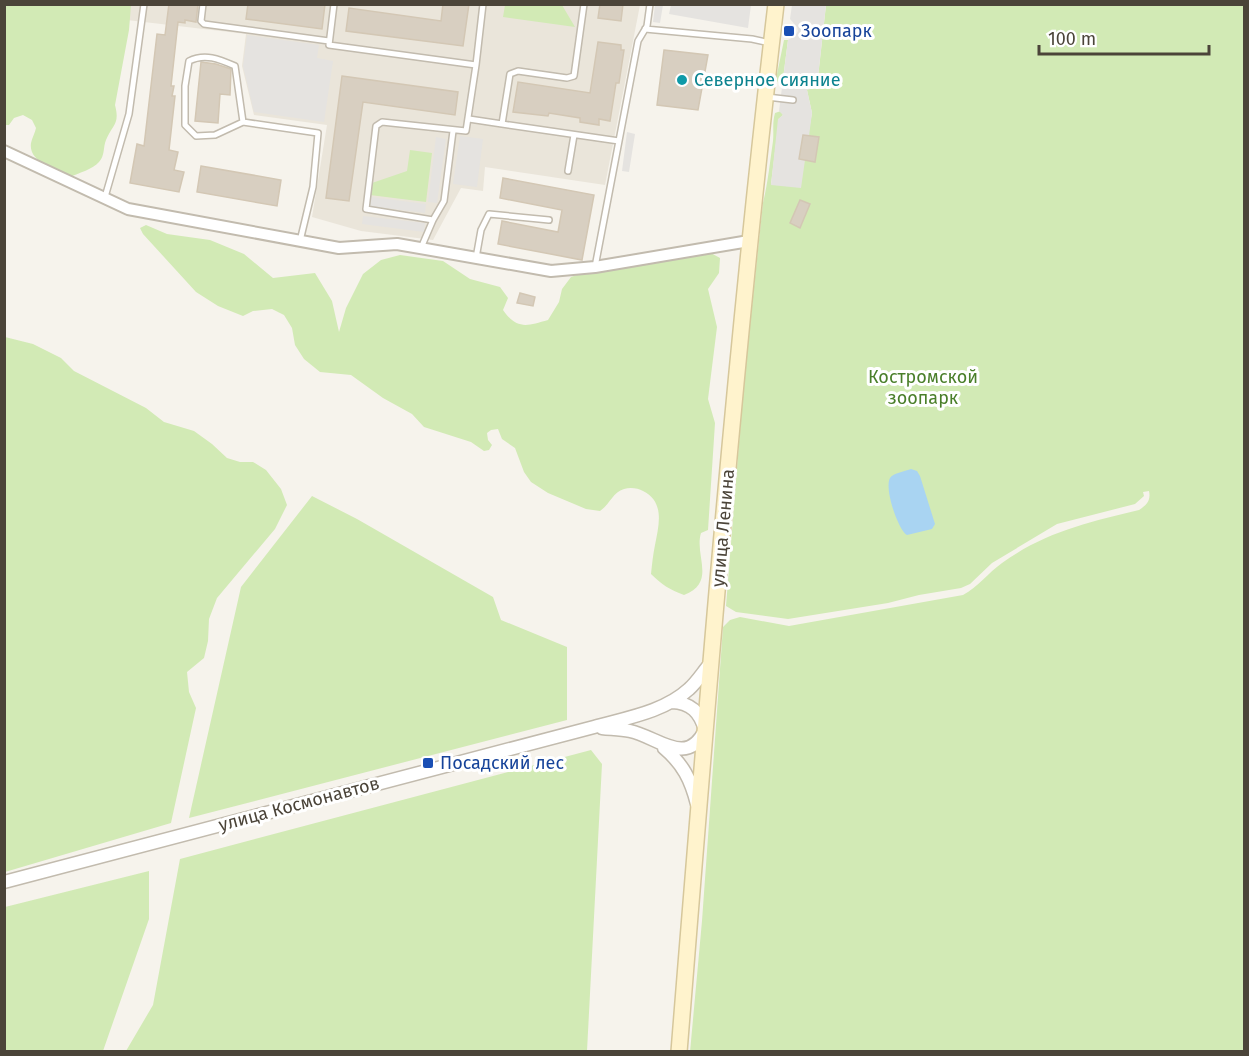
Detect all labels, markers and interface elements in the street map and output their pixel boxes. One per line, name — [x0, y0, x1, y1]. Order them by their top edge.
scale bar — [1039, 18, 1208, 56]
place label: Зоопарк — [801, 20, 873, 42]
marker: Зоопарк — [782, 24, 796, 38]
text: 100 m — [1048, 28, 1096, 50]
place label: Северное сияние — [694, 69, 840, 91]
marker: Северное сияние — [675, 73, 689, 87]
park label: Костромской зоопарк — [868, 366, 978, 409]
street label: улица Ленина — [707, 468, 739, 588]
place label: Посадский лес — [440, 752, 564, 774]
marker: Посадский лес — [421, 756, 435, 770]
street label: улица Космонавтов — [216, 772, 382, 836]

